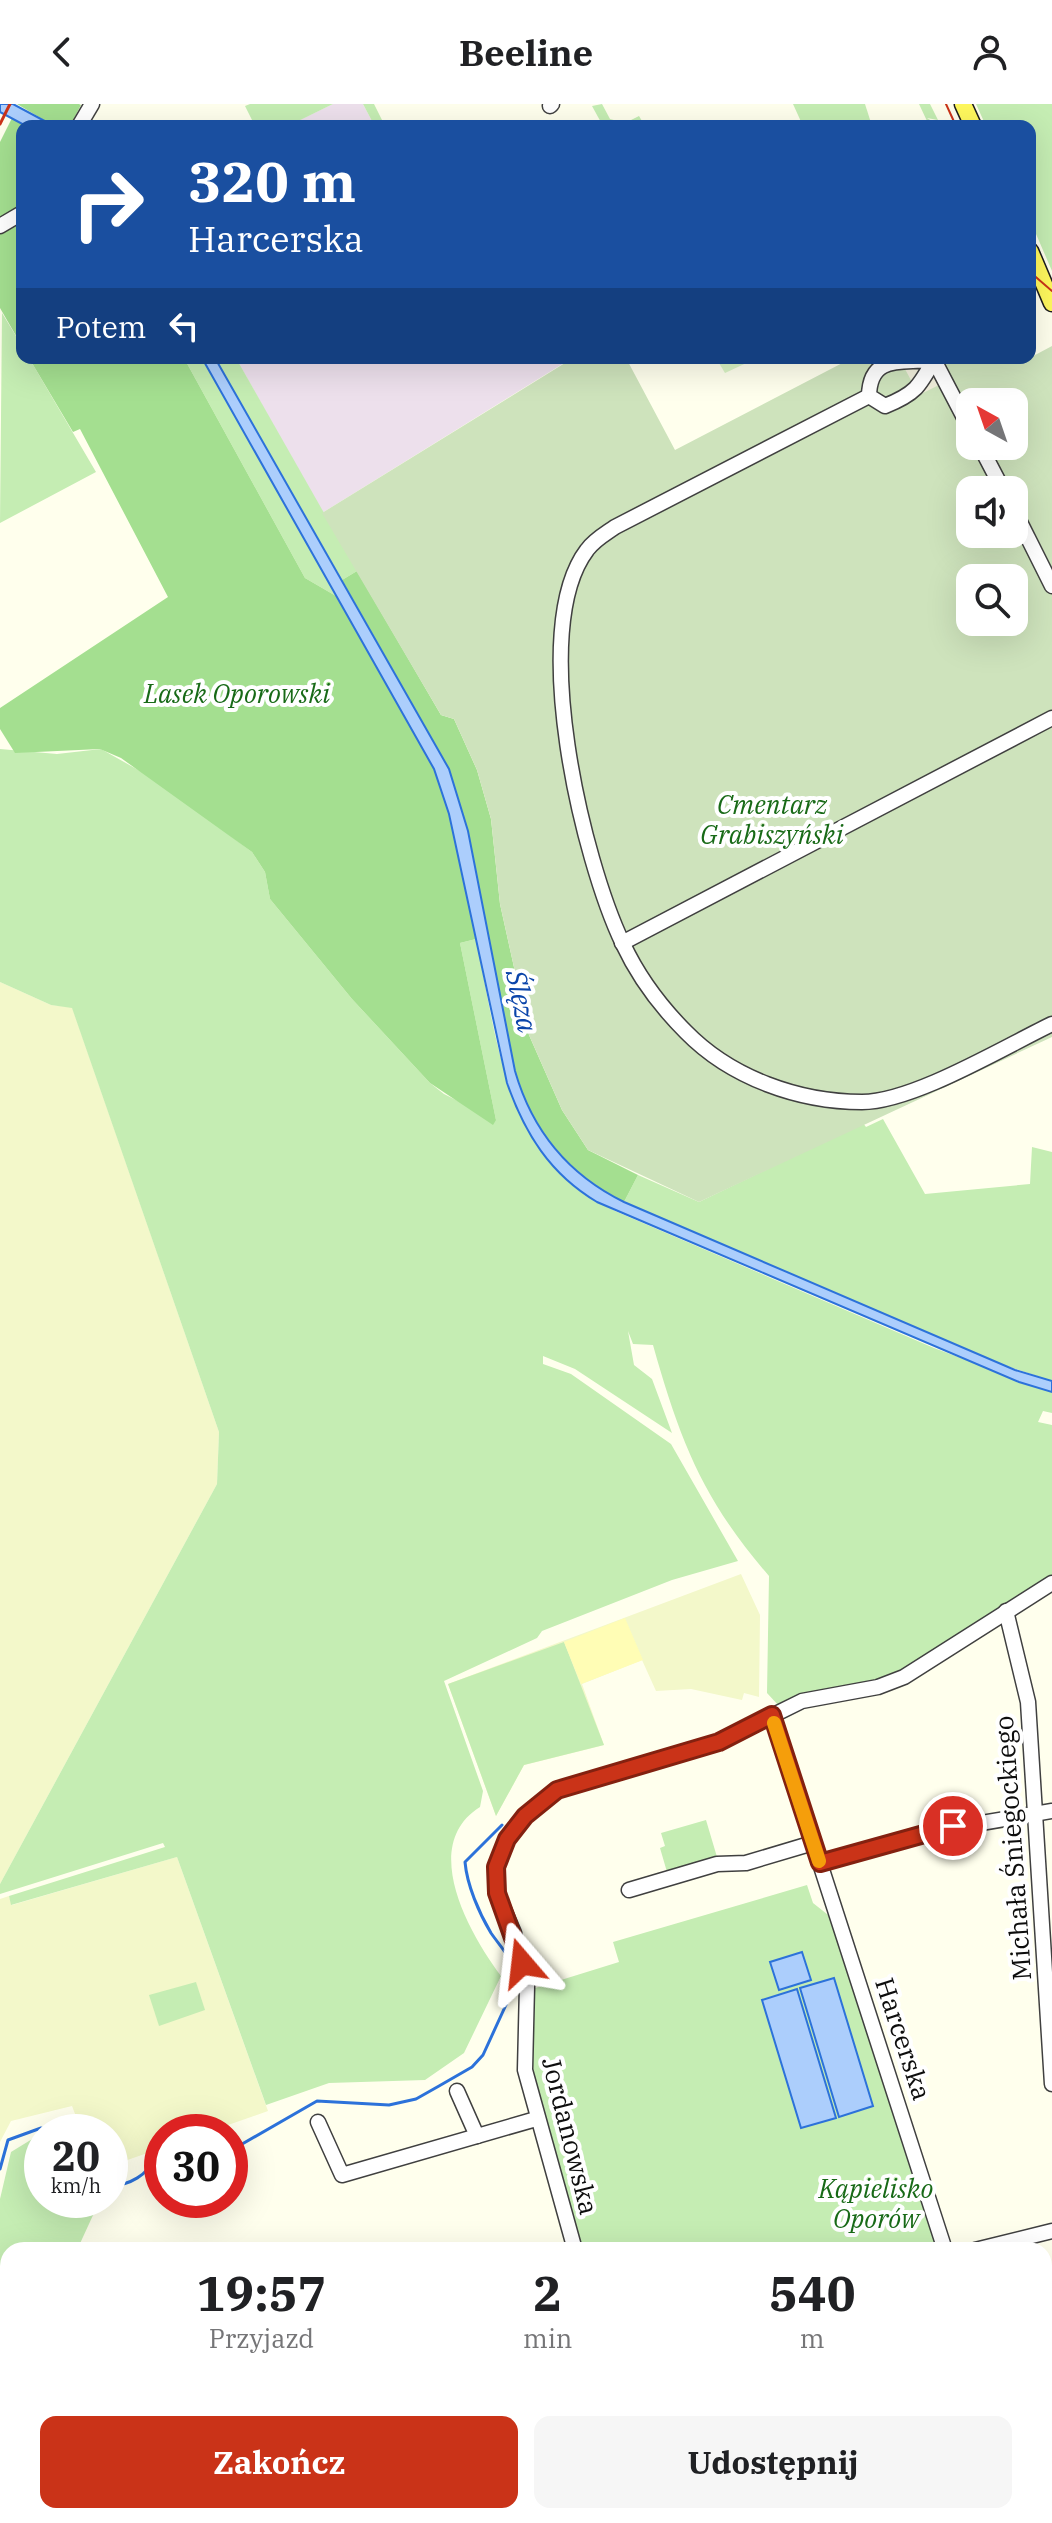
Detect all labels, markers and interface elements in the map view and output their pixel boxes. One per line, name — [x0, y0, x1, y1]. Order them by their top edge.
text: Beeline — [459, 29, 593, 76]
icon: back — [40, 30, 84, 74]
icon: person — [968, 30, 1012, 74]
text: 320 m — [188, 145, 356, 217]
icon: right — [56, 152, 160, 256]
text: Harcerska — [188, 215, 364, 262]
icon: left — [162, 304, 206, 348]
text: Potem — [56, 307, 146, 346]
north arrow — [956, 388, 1028, 460]
map controls — [956, 388, 1028, 636]
button: sound — [956, 476, 1028, 548]
button: search — [956, 564, 1028, 636]
park label: Lasek Oporowski — [143, 676, 330, 710]
park label: Cmentarz Grabiszyński — [700, 787, 844, 851]
water label: Ślęza — [498, 965, 547, 1036]
street label: Michała Śniegockiego — [986, 1715, 1038, 1982]
pin — [919, 1792, 987, 1860]
icon: arrive — [931, 1804, 975, 1848]
position arrow — [480, 1921, 564, 2005]
street label: Harcerska — [868, 1973, 940, 2104]
street label: Jordanowska — [535, 2053, 607, 2218]
speed limit sign: 30 — [144, 2114, 248, 2218]
text: 20 — [52, 2130, 100, 2182]
park label: Kąpielisko Oporów — [817, 2171, 934, 2235]
text: km/h — [51, 2172, 101, 2199]
text: 19:57 — [197, 2262, 326, 2324]
text: 2 — [533, 2262, 562, 2324]
text: 540 — [769, 2262, 855, 2324]
text: Przyjazd — [209, 2321, 314, 2355]
text: min — [523, 2321, 572, 2355]
text: m — [800, 2321, 825, 2355]
button: Zakończ — [40, 2416, 518, 2508]
button: Udostępnij — [534, 2416, 1012, 2508]

